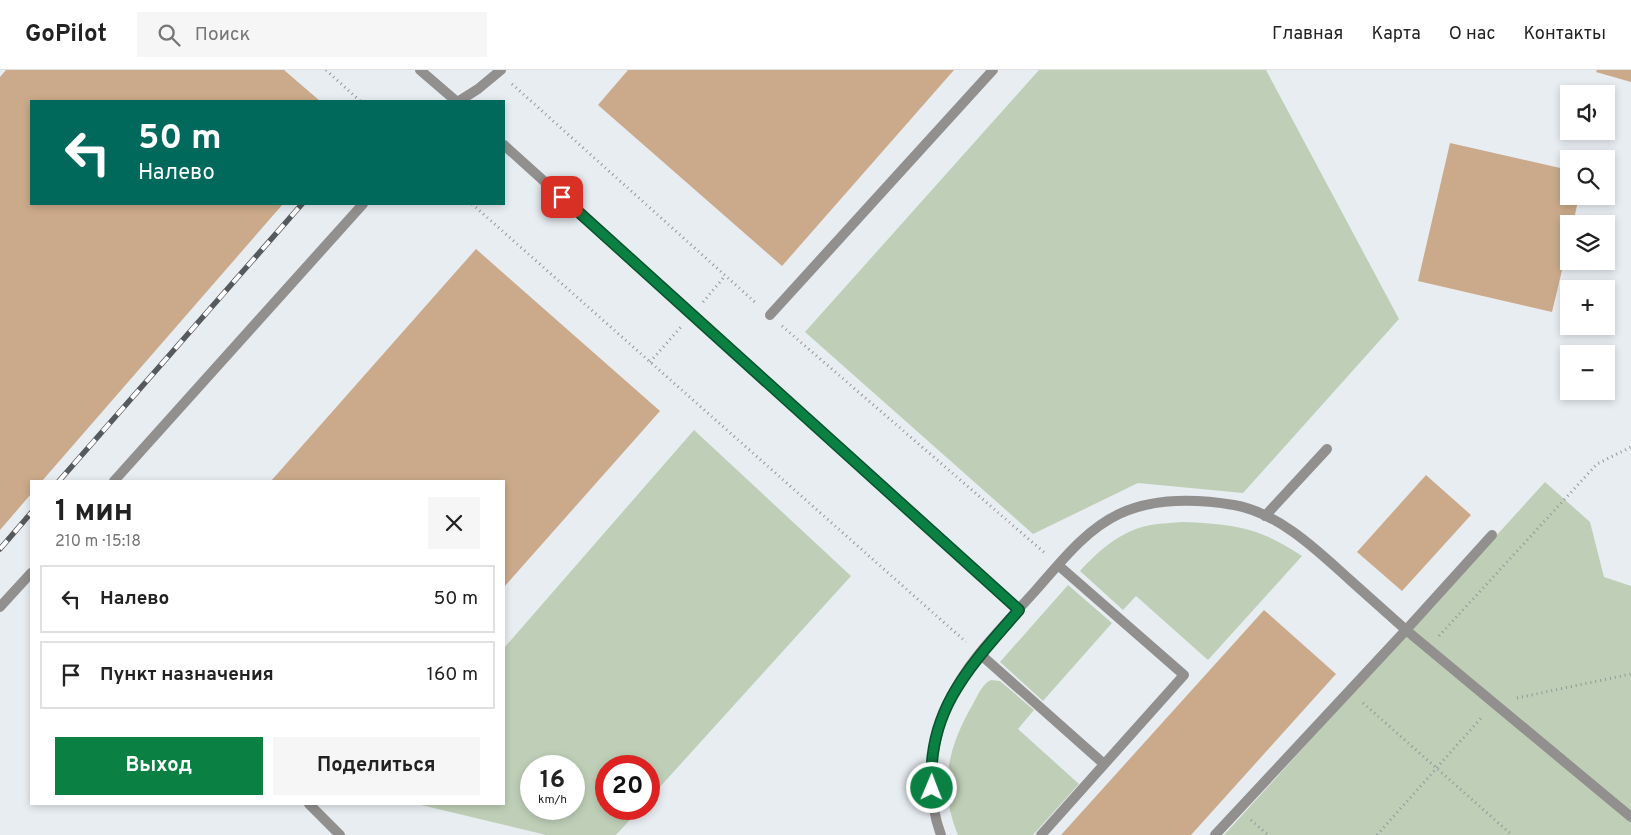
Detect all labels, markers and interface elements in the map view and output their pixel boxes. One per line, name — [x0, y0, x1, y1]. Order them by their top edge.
search box — [137, 12, 487, 57]
text: GoPilot — [25, 20, 107, 50]
icon: search — [155, 21, 183, 49]
text: Поиск — [195, 23, 250, 47]
text: Главная — [1272, 23, 1343, 46]
text: Карта — [1371, 23, 1421, 46]
text: О нас — [1449, 23, 1495, 46]
text: Контакты — [1523, 23, 1606, 46]
map controls — [1560, 85, 1615, 400]
button: sound — [1560, 85, 1615, 140]
text: 50 m — [138, 117, 222, 161]
icon: left — [55, 120, 120, 185]
button: search — [1560, 150, 1615, 205]
text: Налево — [138, 160, 215, 187]
pin — [541, 176, 583, 218]
icon: arrive — [548, 183, 576, 211]
button: layers — [1560, 215, 1615, 270]
button: + — [1560, 280, 1615, 335]
button: − — [1560, 345, 1615, 400]
text: 1 мин — [55, 494, 133, 531]
button: close — [428, 497, 480, 549]
text: 210 m · 15:18 — [55, 532, 141, 552]
icon: left — [57, 585, 85, 613]
text: Налево — [100, 587, 169, 611]
text: 50 m — [433, 587, 478, 611]
icon: arrive — [57, 661, 85, 689]
text: Пункт назначения — [100, 663, 274, 687]
text: 160 m — [427, 663, 478, 687]
button: Выход — [55, 737, 263, 795]
button: Поделиться — [273, 737, 480, 795]
speed limit sign: 20 — [595, 755, 660, 820]
position arrow — [905, 761, 957, 813]
text: 16 — [540, 765, 565, 797]
text: km/h — [538, 792, 567, 808]

